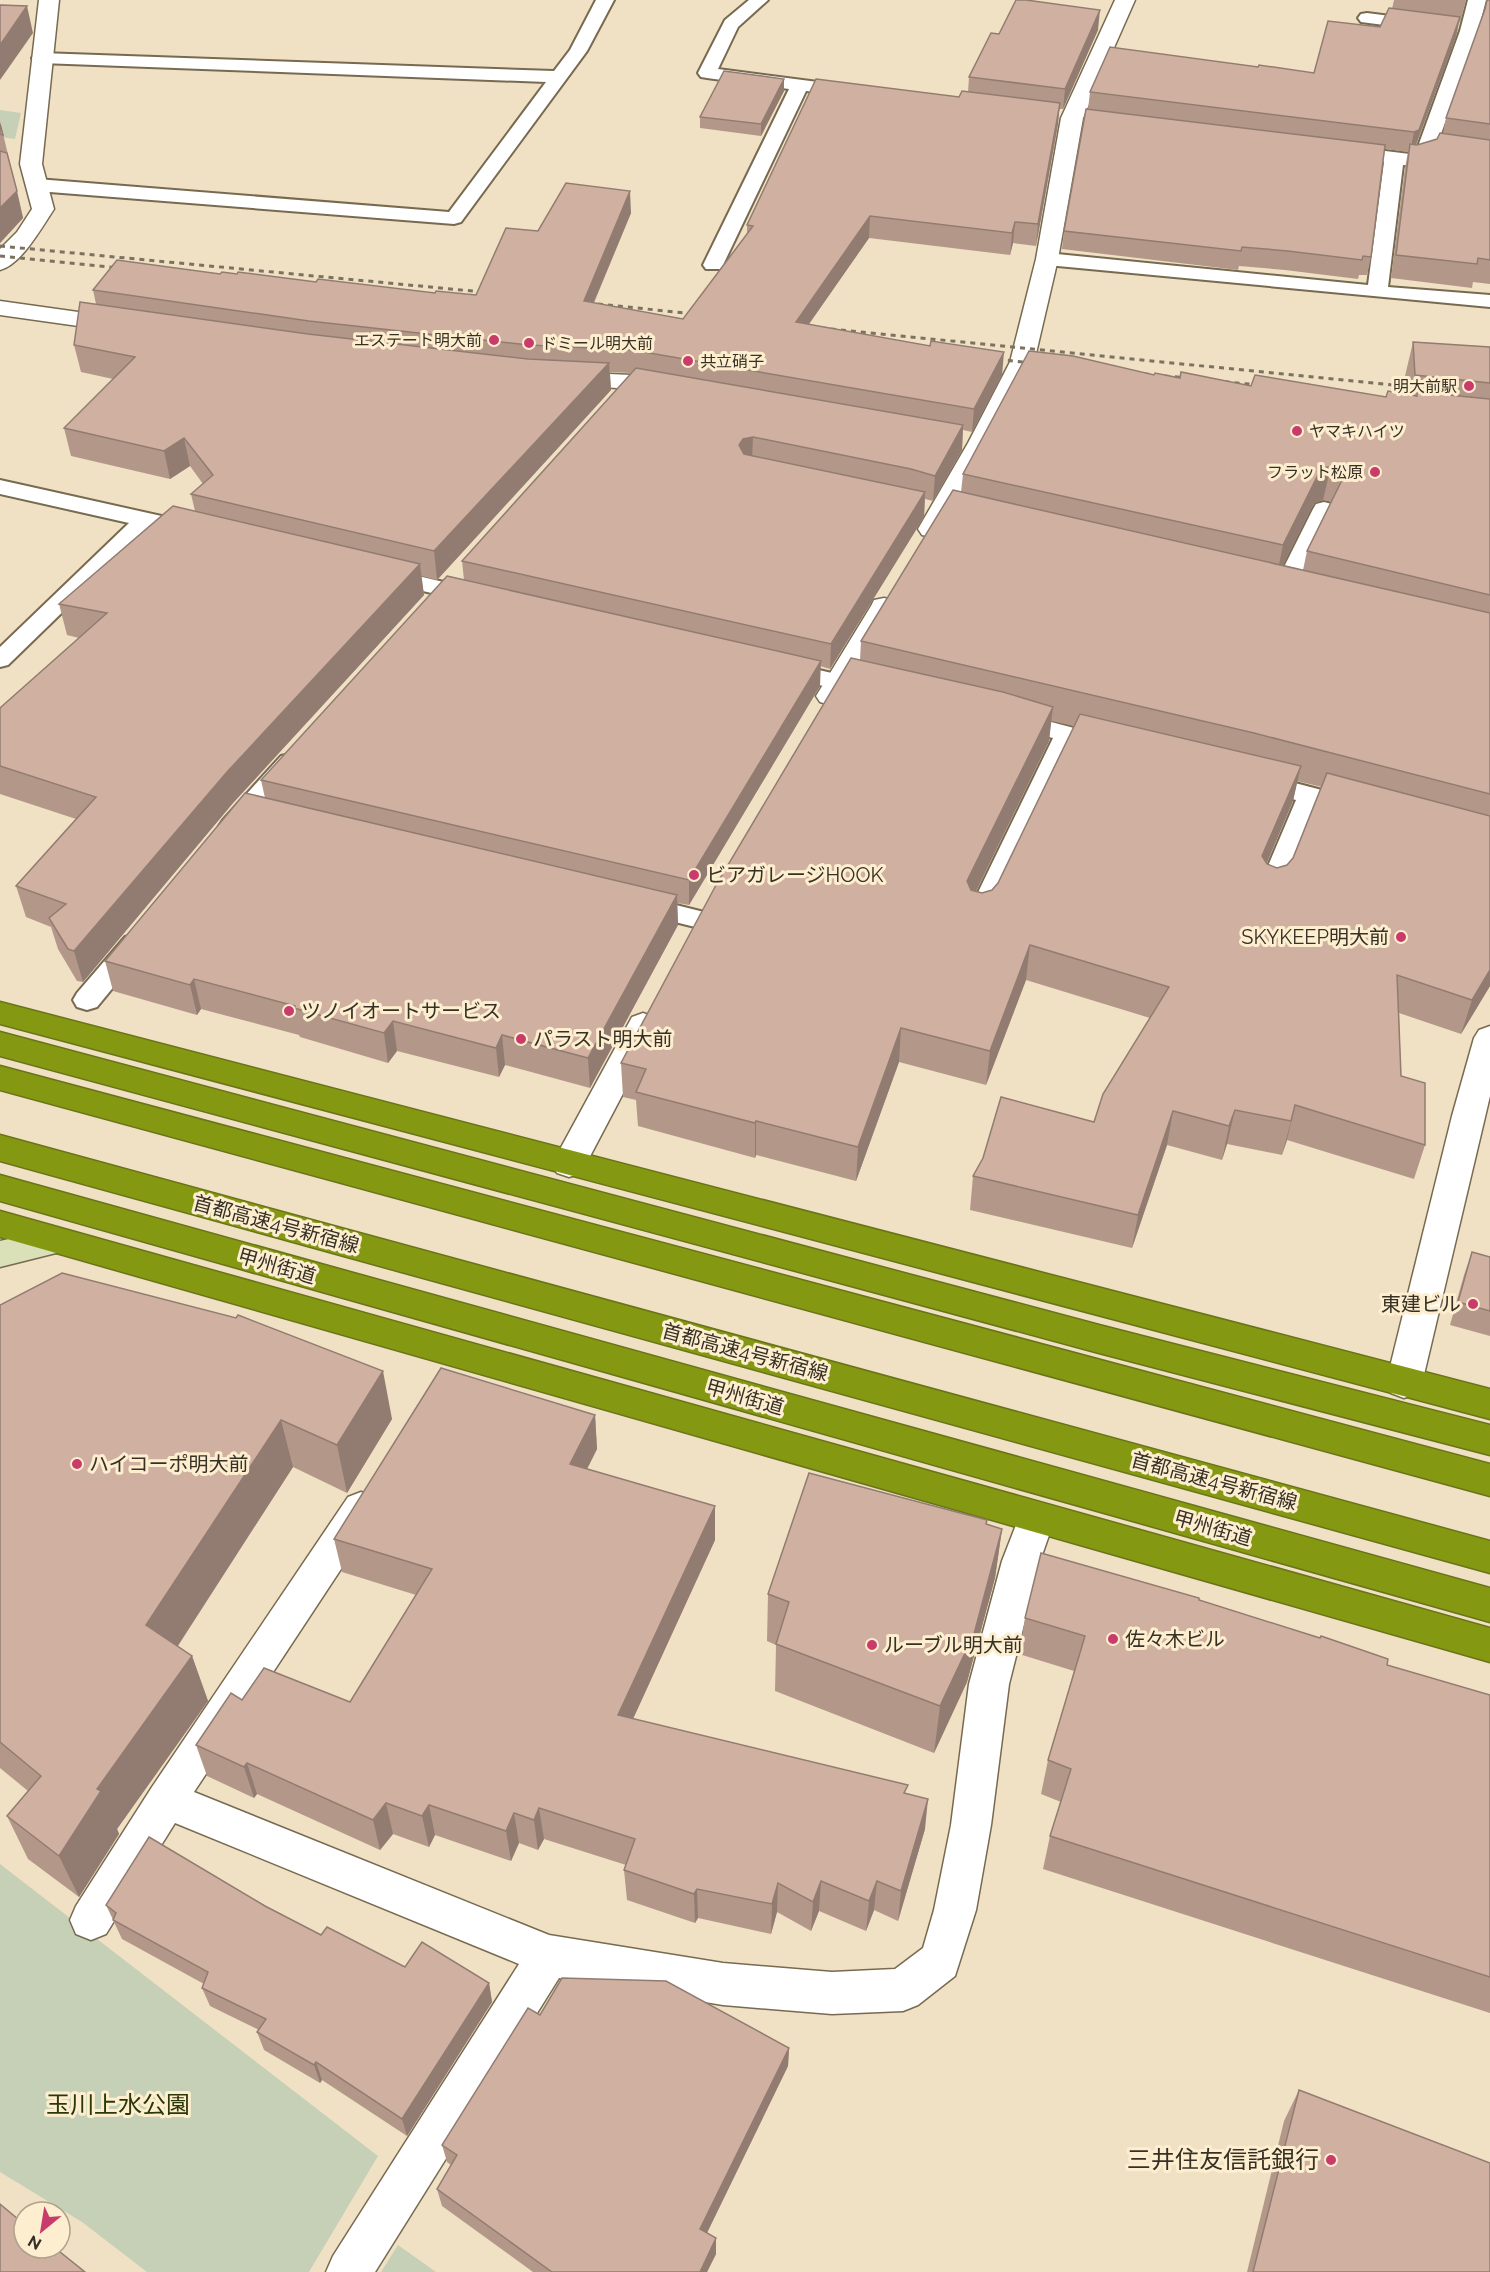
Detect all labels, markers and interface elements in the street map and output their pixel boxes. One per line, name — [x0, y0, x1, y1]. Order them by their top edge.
place label: エステート明大前 — [354, 331, 482, 350]
marker: エステート明大前 — [487, 333, 501, 347]
place label: ドミール明大前 — [541, 334, 653, 353]
marker: ドミール明大前 — [522, 336, 536, 350]
place label: 共立硝子 — [700, 352, 764, 371]
marker: 共立硝子 — [681, 354, 695, 368]
place label: 明大前駅 — [1393, 377, 1457, 396]
marker: 明大前駅 — [1462, 379, 1476, 393]
place label: ヤマキハイツ — [1309, 422, 1405, 441]
marker: ヤマキハイツ — [1290, 424, 1304, 438]
place label: フラット松原 — [1267, 463, 1363, 482]
marker: フラット松原 — [1368, 465, 1382, 479]
place label: ビアガレージHOOK — [706, 863, 883, 887]
marker: ビアガレージHOOK — [687, 868, 701, 882]
place label: SKYKEEP明大前 — [1241, 925, 1389, 949]
marker: SKYKEEP明大前 — [1394, 930, 1408, 944]
place label: ツノイオートサービス — [301, 999, 501, 1023]
marker: ツノイオートサービス — [282, 1004, 296, 1018]
place label: パラスト明大前 — [533, 1027, 673, 1051]
marker: パラスト明大前 — [514, 1032, 528, 1046]
street label: 首都高速4号新宿線 — [190, 1190, 362, 1258]
street label: 甲州街道 — [235, 1243, 319, 1289]
place label: 東建ビル — [1381, 1292, 1461, 1316]
marker: 東建ビル — [1466, 1297, 1480, 1311]
street label: 首都高速4号新宿線 — [659, 1318, 831, 1386]
street label: 甲州街道 — [703, 1374, 787, 1420]
street label: 首都高速4号新宿線 — [1128, 1447, 1300, 1515]
place label: ハイコーポ明大前 — [89, 1452, 249, 1476]
marker: ハイコーポ明大前 — [70, 1457, 84, 1471]
street label: 甲州街道 — [1171, 1505, 1255, 1551]
place label: 佐々木ビル — [1125, 1627, 1225, 1651]
marker: 佐々木ビル — [1106, 1632, 1120, 1646]
place label: ルーブル明大前 — [884, 1633, 1023, 1657]
marker: ルーブル明大前 — [865, 1638, 879, 1652]
park label: 玉川上水公園 — [46, 2090, 190, 2119]
place label: 三井住友信託銀行 — [1127, 2145, 1319, 2174]
marker: 三井住友信託銀行 — [1324, 2153, 1338, 2167]
north arrow — [12, 2200, 72, 2260]
text: N — [25, 2231, 45, 2254]

